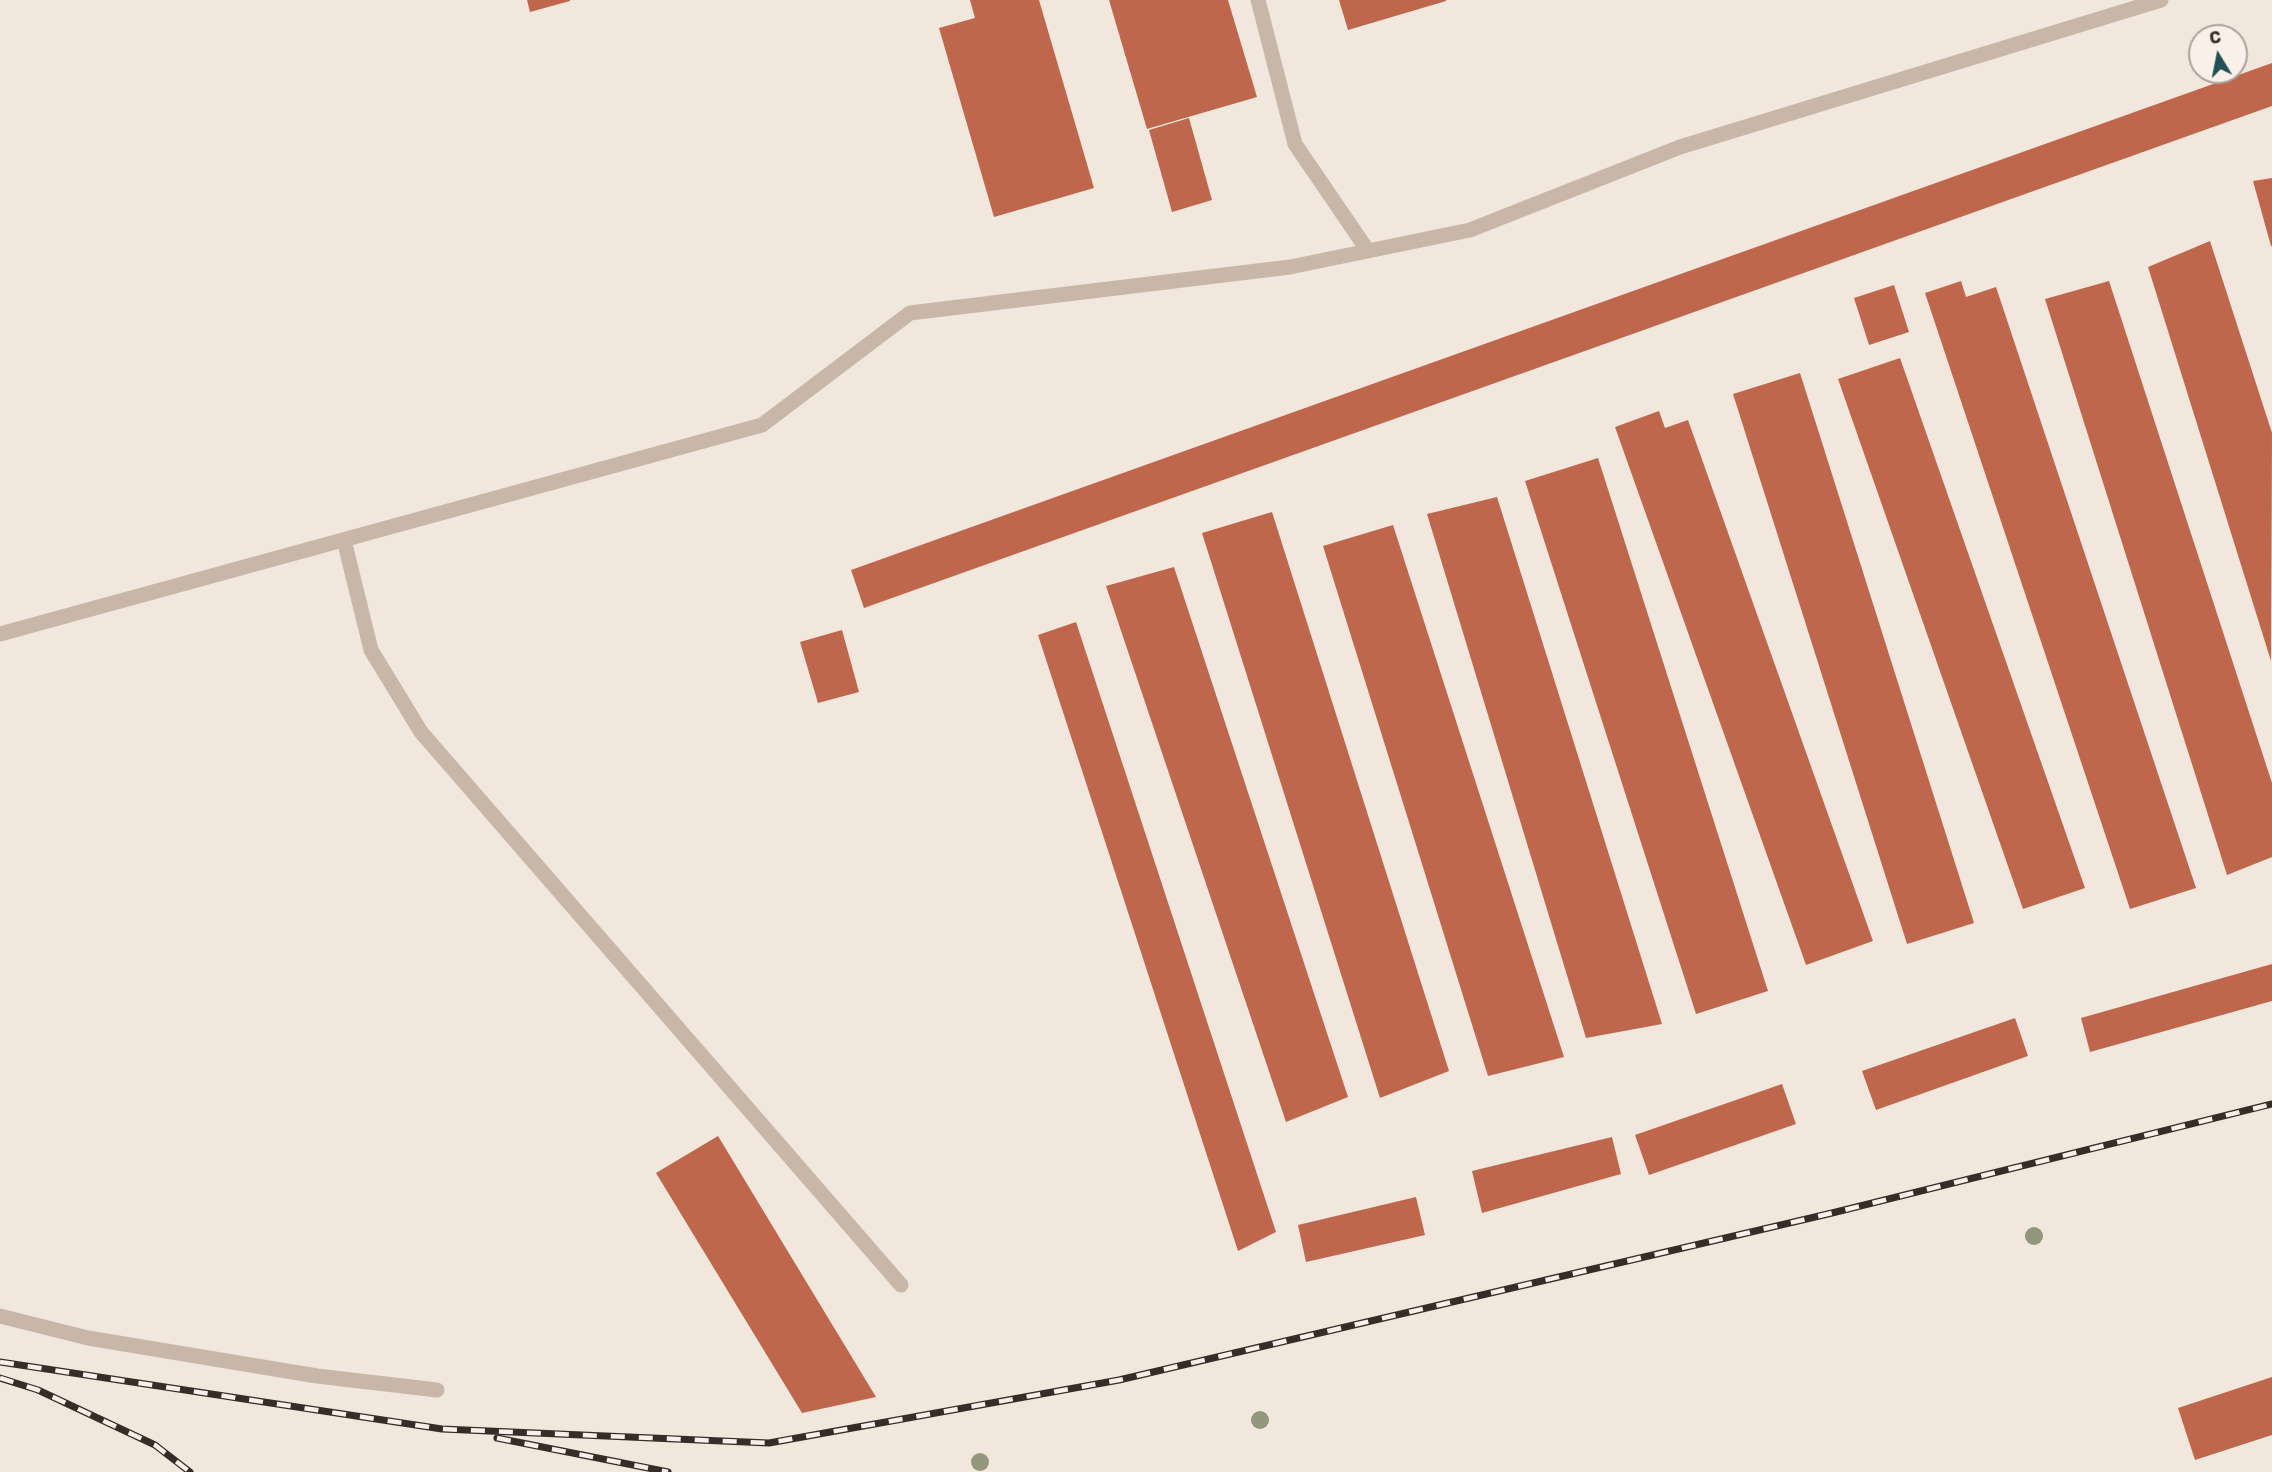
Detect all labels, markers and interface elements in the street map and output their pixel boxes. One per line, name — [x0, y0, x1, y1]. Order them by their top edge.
north arrow — [2188, 24, 2248, 84]
text: С — [2208, 27, 2222, 48]

